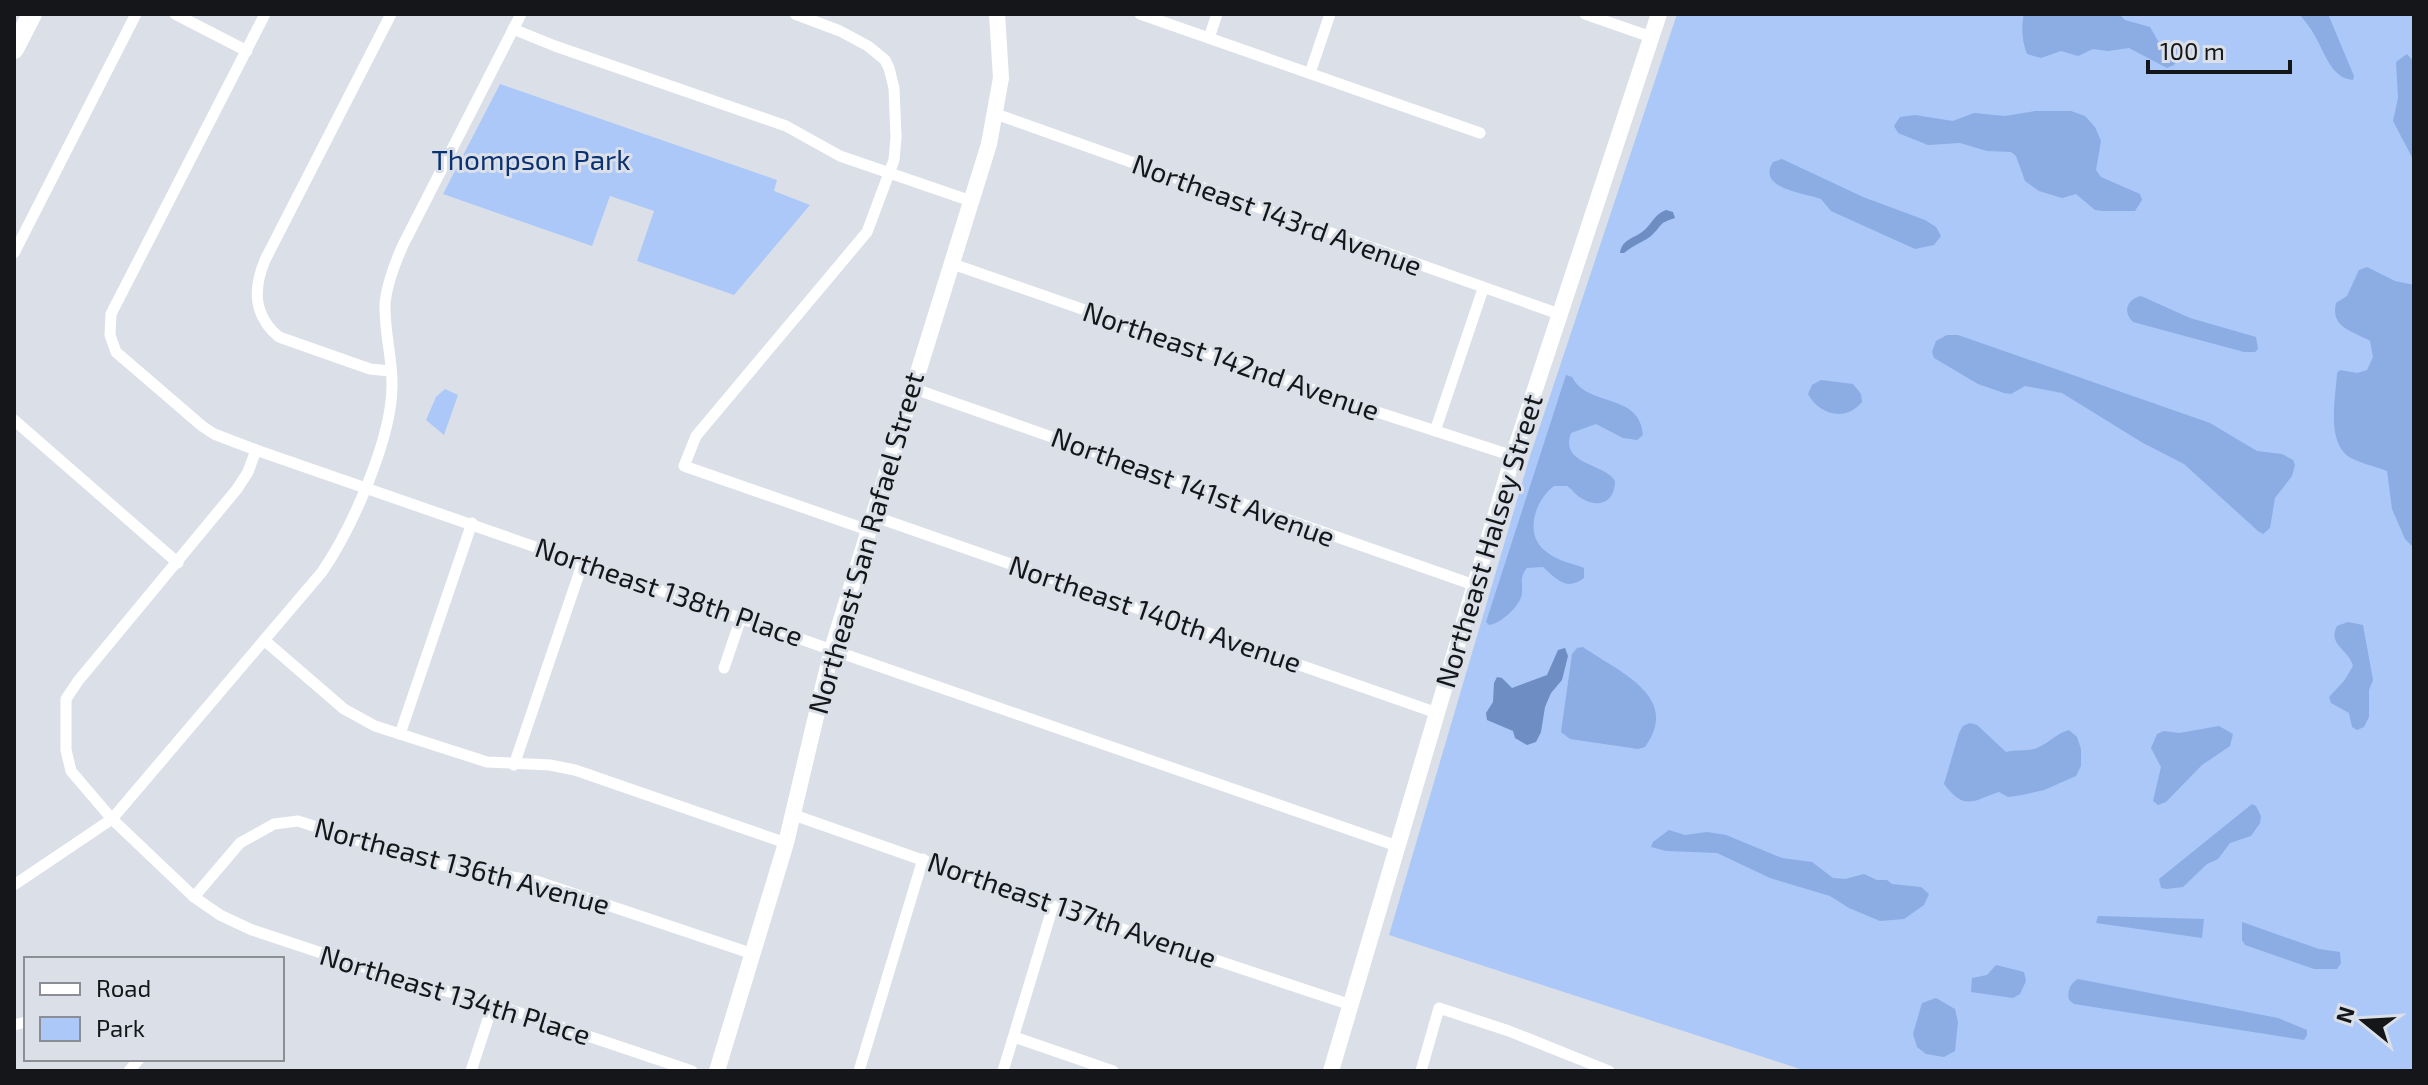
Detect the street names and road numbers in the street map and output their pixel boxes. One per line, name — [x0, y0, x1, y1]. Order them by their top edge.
street label: Northeast 143rd Avenue — [1128, 146, 1427, 282]
street label: Northeast 142nd Avenue — [1079, 293, 1384, 427]
street label: Northeast San Rafael Street — [800, 368, 930, 718]
street label: Northeast Halsey Street — [1427, 390, 1549, 692]
street label: Northeast 141st Avenue — [1047, 419, 1340, 553]
street label: Northeast 138th Place — [531, 529, 808, 653]
street label: Northeast 140th Avenue — [1005, 547, 1306, 679]
street label: Northeast 136th Avenue — [311, 809, 614, 921]
street label: Northeast 137th Avenue — [924, 844, 1221, 974]
street label: Northeast 134th Place — [316, 937, 595, 1051]

